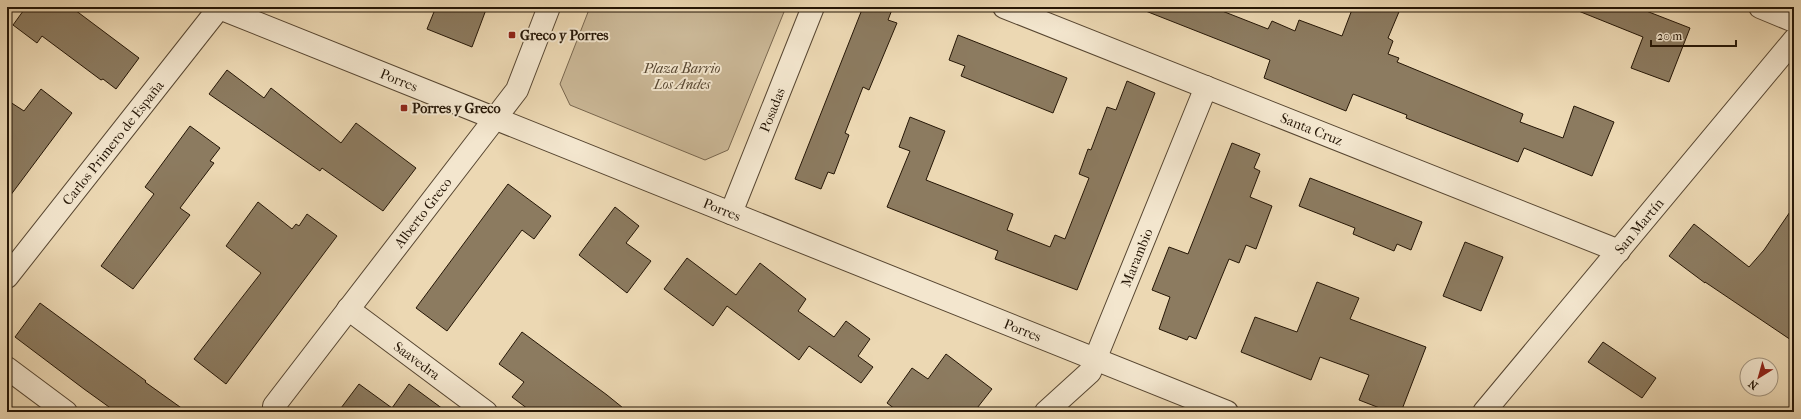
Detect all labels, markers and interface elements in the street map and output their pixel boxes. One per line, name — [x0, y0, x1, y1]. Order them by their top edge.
scale bar — [1651, 22, 1736, 48]
place label: Greco y Porres — [520, 27, 609, 44]
text: 20 m — [1657, 29, 1682, 43]
marker: Greco y Porres — [507, 30, 517, 40]
park label: Plaza Barrio Los Andes — [643, 60, 721, 93]
street label: Porres — [378, 65, 420, 95]
street label: Carlos Primero de España — [59, 77, 167, 208]
street label: Posadas — [756, 85, 788, 134]
place label: Porres y Greco — [412, 100, 501, 117]
marker: Porres y Greco — [399, 103, 409, 113]
street label: Santa Cruz — [1278, 109, 1345, 149]
street label: Alberto Greco — [390, 174, 455, 252]
street label: Porres — [701, 194, 743, 225]
street label: San Martín — [1611, 195, 1667, 257]
street label: Marambio — [1117, 226, 1156, 289]
street label: Porres — [1001, 315, 1044, 345]
street label: Saavedra — [390, 338, 444, 384]
north arrow — [1739, 357, 1779, 397]
text: N — [1746, 376, 1761, 392]

